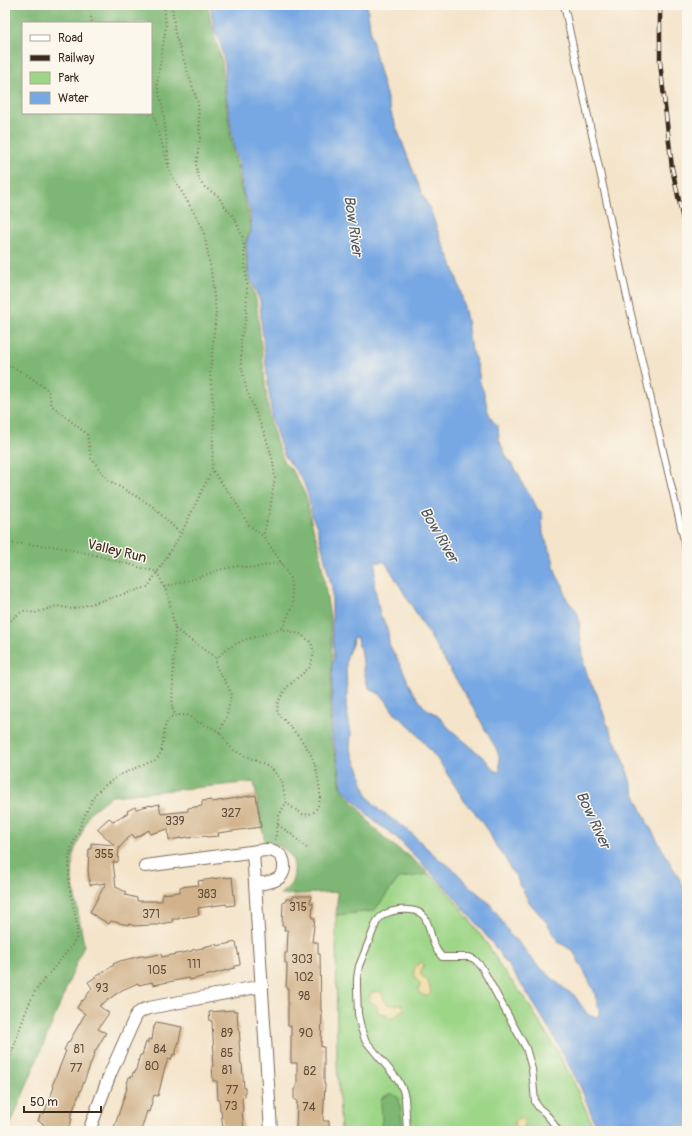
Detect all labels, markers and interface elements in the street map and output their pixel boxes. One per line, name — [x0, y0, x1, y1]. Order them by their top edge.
legend — [22, 22, 152, 114]
text: Road — [58, 31, 83, 46]
text: Railway — [58, 51, 94, 66]
text: Park — [58, 71, 79, 86]
text: Water — [58, 91, 89, 106]
water label: Bow River — [339, 194, 367, 259]
water label: Bow River — [415, 504, 463, 568]
street label: Valley Run — [86, 535, 148, 567]
water label: Bow River — [571, 788, 615, 853]
house number: 327 — [221, 806, 242, 821]
house number: 339 — [165, 814, 185, 829]
house number: 355 — [94, 847, 114, 862]
house number: 383 — [197, 887, 217, 902]
house number: 315 — [289, 900, 307, 915]
house number: 371 — [142, 907, 160, 922]
house number: 303 — [291, 952, 313, 967]
house number: 111 — [187, 957, 201, 972]
house number: 105 — [147, 963, 167, 978]
house number: 102 — [294, 970, 314, 985]
house number: 93 — [96, 981, 109, 996]
house number: 98 — [298, 989, 310, 1004]
house number: 89 — [221, 1026, 233, 1041]
house number: 90 — [299, 1026, 313, 1041]
house number: 81 — [74, 1042, 84, 1057]
house number: 84 — [153, 1042, 167, 1057]
house number: 85 — [221, 1046, 233, 1061]
house number: 80 — [145, 1059, 159, 1074]
house number: 77 — [70, 1061, 83, 1076]
house number: 81 — [222, 1063, 232, 1078]
house number: 82 — [304, 1064, 317, 1079]
house number: 77 — [226, 1083, 239, 1098]
scale bar — [24, 1088, 101, 1114]
text: 50 m — [30, 1095, 58, 1110]
house number: 73 — [224, 1099, 238, 1114]
house number: 74 — [302, 1100, 316, 1115]

